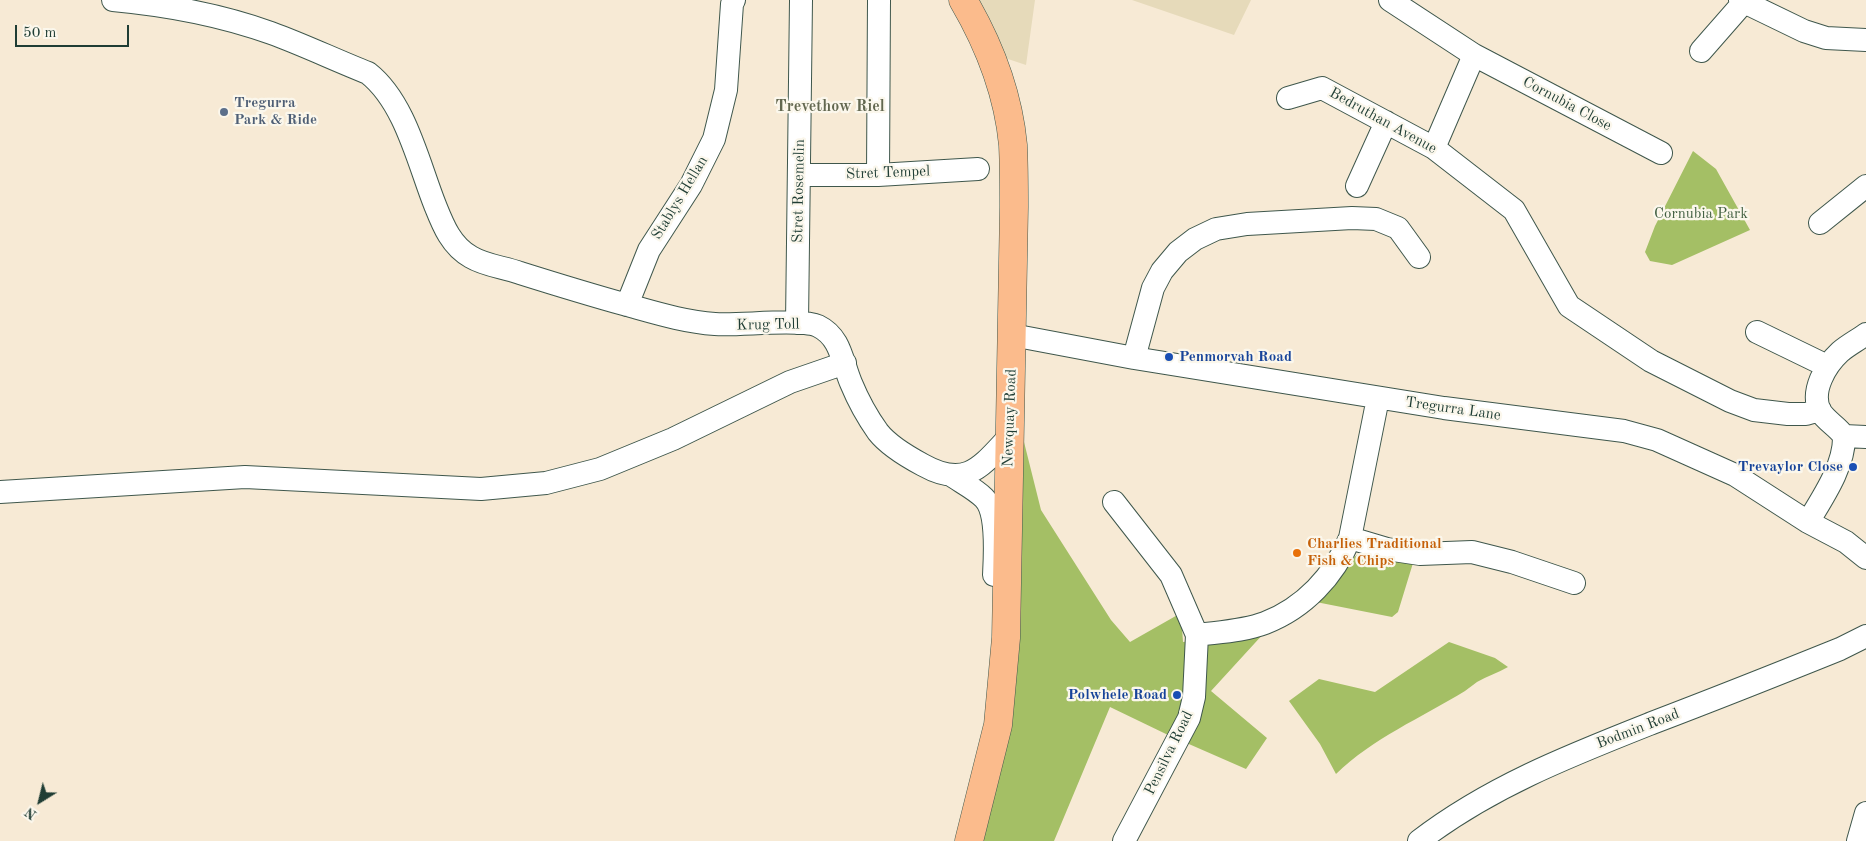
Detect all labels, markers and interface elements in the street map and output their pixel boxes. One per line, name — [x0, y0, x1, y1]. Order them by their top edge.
scale bar — [18, 15, 131, 47]
text: 50 m — [23, 26, 57, 41]
street label: Cornubia Close — [1519, 73, 1615, 135]
street label: Bedruthan Avenue — [1326, 84, 1440, 158]
place label: Tregurra Park & Ride — [234, 94, 317, 129]
district label: Trevethow Riel — [775, 97, 885, 117]
marker: Tregurra Park & Ride — [218, 106, 230, 118]
street label: Stret Rosemelin — [789, 139, 809, 243]
street label: Stablys Hellan — [648, 153, 712, 243]
street label: Stret Tempel — [846, 163, 930, 183]
park label: Cornubia Park — [1654, 205, 1748, 223]
street label: Krug Toll — [736, 315, 800, 335]
place label: Penmorvah Road — [1179, 348, 1292, 366]
marker: Penmorvah Road — [1163, 351, 1175, 363]
street label: Newquay Road — [999, 369, 1021, 467]
street label: Tregurra Lane — [1404, 393, 1502, 425]
place label: Trevaylor Close — [1738, 458, 1843, 476]
marker: Trevaylor Close — [1847, 461, 1859, 473]
place label: Charlies Traditional Fish & Chips — [1307, 535, 1442, 570]
marker: Charlies Traditional Fish & Chips — [1291, 547, 1303, 559]
place label: Polwhele Road — [1068, 686, 1167, 704]
marker: Polwhele Road — [1171, 689, 1183, 701]
street label: Bodmin Road — [1594, 705, 1682, 753]
street label: Pensilva Road — [1141, 708, 1197, 798]
north arrow — [15, 776, 65, 826]
text: N — [23, 804, 40, 822]

